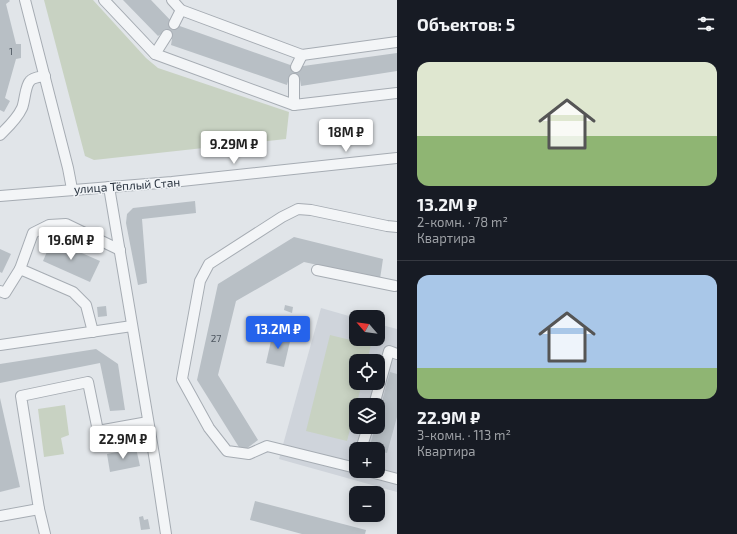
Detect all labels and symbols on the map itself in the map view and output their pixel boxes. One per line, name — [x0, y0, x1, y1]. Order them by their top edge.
house number: 1 — [9, 45, 13, 57]
pin: 18M ₽ — [318, 119, 374, 153]
pin: 9.29M ₽ — [197, 131, 271, 165]
street label: улица Тёплый Стан — [73, 174, 181, 197]
pin: 19.6M ₽ — [34, 227, 108, 261]
north arrow — [349, 310, 385, 346]
pin: 13.2M ₽ — [241, 316, 315, 350]
house number: 27 — [211, 332, 221, 344]
pin: 22.9M ₽ — [86, 426, 160, 460]

